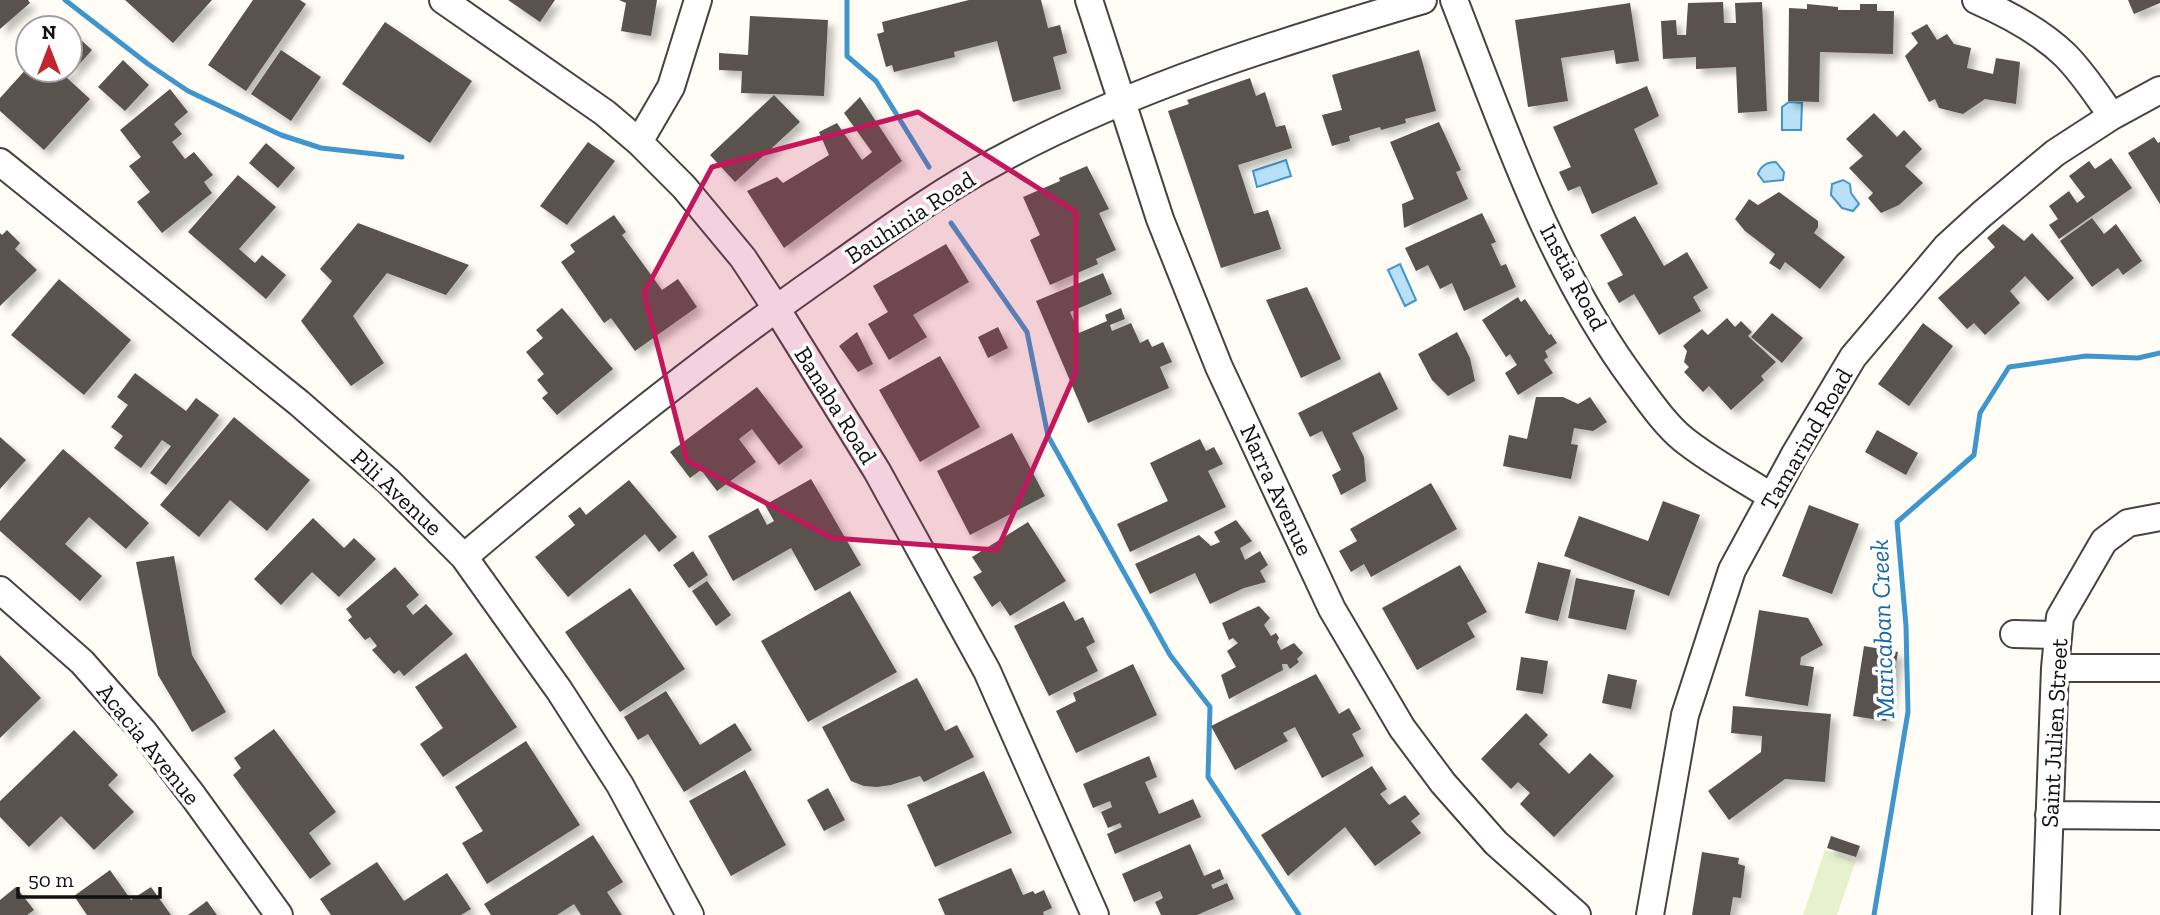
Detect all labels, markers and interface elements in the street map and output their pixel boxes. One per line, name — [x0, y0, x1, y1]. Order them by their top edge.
north arrow — [14, 14, 84, 84]
text: N — [42, 21, 56, 44]
street label: Bauhinia Road — [840, 164, 980, 270]
street label: Instia Road — [1534, 219, 1614, 335]
street label: Banaba Road — [788, 341, 884, 469]
street label: Tamarind Road — [1754, 363, 1858, 515]
street label: Narra Avenue — [1234, 420, 1320, 560]
street label: Pili Avenue — [345, 442, 449, 542]
water label: Maricaban Creek — [1863, 539, 1901, 719]
street label: Saint Julien Street — [2035, 638, 2073, 828]
street label: Acacia Avenue — [91, 677, 207, 811]
scale bar — [18, 856, 159, 900]
text: 50 m — [28, 867, 74, 892]

